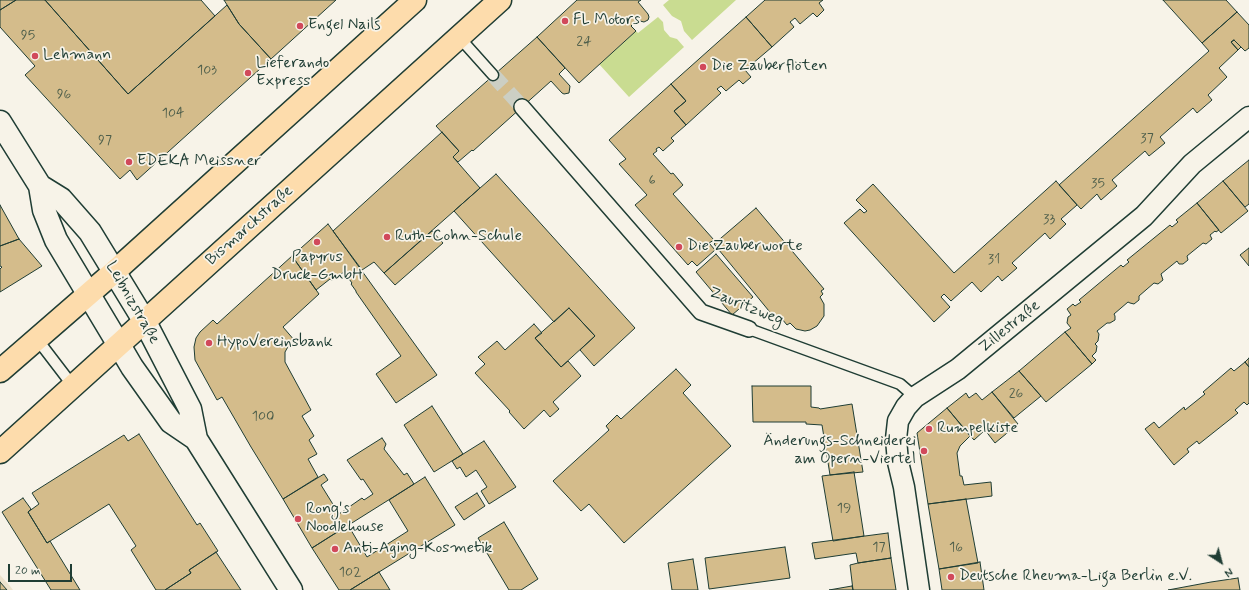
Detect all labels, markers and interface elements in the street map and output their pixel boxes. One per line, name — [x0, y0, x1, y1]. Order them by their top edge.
place label: FL Motors — [573, 11, 640, 31]
place label: Engel Nails — [308, 16, 380, 36]
marker: FL Motors — [560, 16, 570, 26]
marker: Engel Nails — [295, 21, 305, 31]
house number: 95 — [21, 28, 35, 44]
house number: 24 — [576, 34, 592, 50]
place label: Lehmann — [43, 46, 111, 66]
marker: Lehmann — [30, 51, 40, 61]
place label: Lieferando Express — [256, 54, 329, 92]
place label: Die Zauberflöten — [711, 57, 828, 77]
marker: Die Zauberflöten — [698, 62, 708, 72]
house number: 103 — [197, 63, 217, 79]
marker: Lieferando Express — [243, 68, 253, 78]
house number: 96 — [57, 87, 71, 103]
house number: 104 — [162, 106, 184, 122]
house number: 37 — [1140, 131, 1154, 147]
house number: 97 — [98, 133, 112, 149]
place label: EDEKA Meissner — [137, 152, 261, 172]
marker: EDEKA Meissner — [124, 157, 134, 167]
house number: 6 — [648, 173, 656, 189]
house number: 35 — [1091, 176, 1105, 192]
street label: Bismarckstraße — [202, 182, 298, 270]
house number: 33 — [1043, 212, 1055, 228]
place label: Ruth-Cohn-Schule — [395, 227, 522, 247]
marker: Ruth-Cohn-Schule — [382, 232, 392, 242]
marker: Papyrus Druck-GmbH — [312, 237, 322, 247]
place label: Die Zauberworte — [687, 237, 803, 257]
marker: Die Zauberworte — [674, 242, 684, 252]
place label: Papyrus Druck-GmbH — [271, 248, 363, 286]
house number: 31 — [988, 252, 1000, 268]
street label: Leibnizstraße — [101, 258, 163, 348]
street label: Zauritzweg — [706, 283, 786, 331]
street label: Zillestraße — [976, 297, 1044, 357]
place label: HypoVereinsbank — [217, 333, 333, 353]
marker: HypoVereinsbank — [204, 338, 214, 348]
house number: 26 — [1009, 386, 1023, 402]
house number: 100 — [252, 409, 274, 425]
place label: Rumpelkiste — [937, 419, 1018, 439]
marker: Rumpelkiste — [924, 424, 934, 434]
place label: Änderungs-Schneiderei am Opern-Viertel — [763, 432, 916, 470]
marker: Änderungs-Schneiderei am Opern-Viertel — [919, 446, 929, 456]
place label: Rong's Noodlehouse — [306, 500, 384, 538]
house number: 19 — [837, 501, 851, 517]
marker: Rong's Noodlehouse — [293, 514, 303, 524]
place label: Anti-Aging-Kosmetik — [343, 539, 492, 559]
house number: 17 — [872, 540, 886, 556]
house number: 16 — [949, 540, 963, 556]
north arrow — [1201, 542, 1241, 582]
marker: Anti-Aging-Kosmetik — [330, 544, 340, 554]
scale bar — [10, 556, 74, 582]
text: 20 m — [15, 563, 41, 579]
text: N — [1221, 564, 1235, 580]
house number: 102 — [339, 565, 361, 581]
place label: Deutsche Rheuma-Liga Berlin e.V. — [959, 567, 1192, 587]
marker: Deutsche Rheuma-Liga Berlin e.V. — [946, 572, 956, 582]

